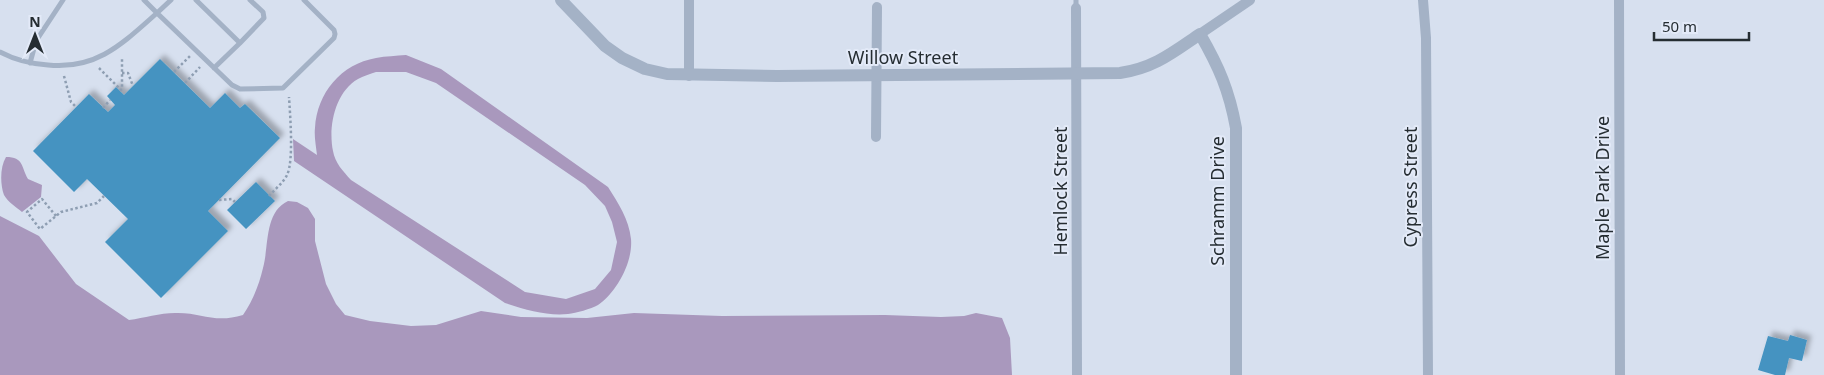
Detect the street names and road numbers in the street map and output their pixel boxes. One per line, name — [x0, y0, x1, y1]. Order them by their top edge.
street label: Willow Street — [848, 45, 959, 69]
street label: Maple Park Drive — [1590, 116, 1614, 260]
street label: Hemlock Street — [1048, 126, 1072, 256]
street label: Cypress Street — [1398, 126, 1422, 248]
street label: Schramm Drive — [1205, 136, 1229, 266]

